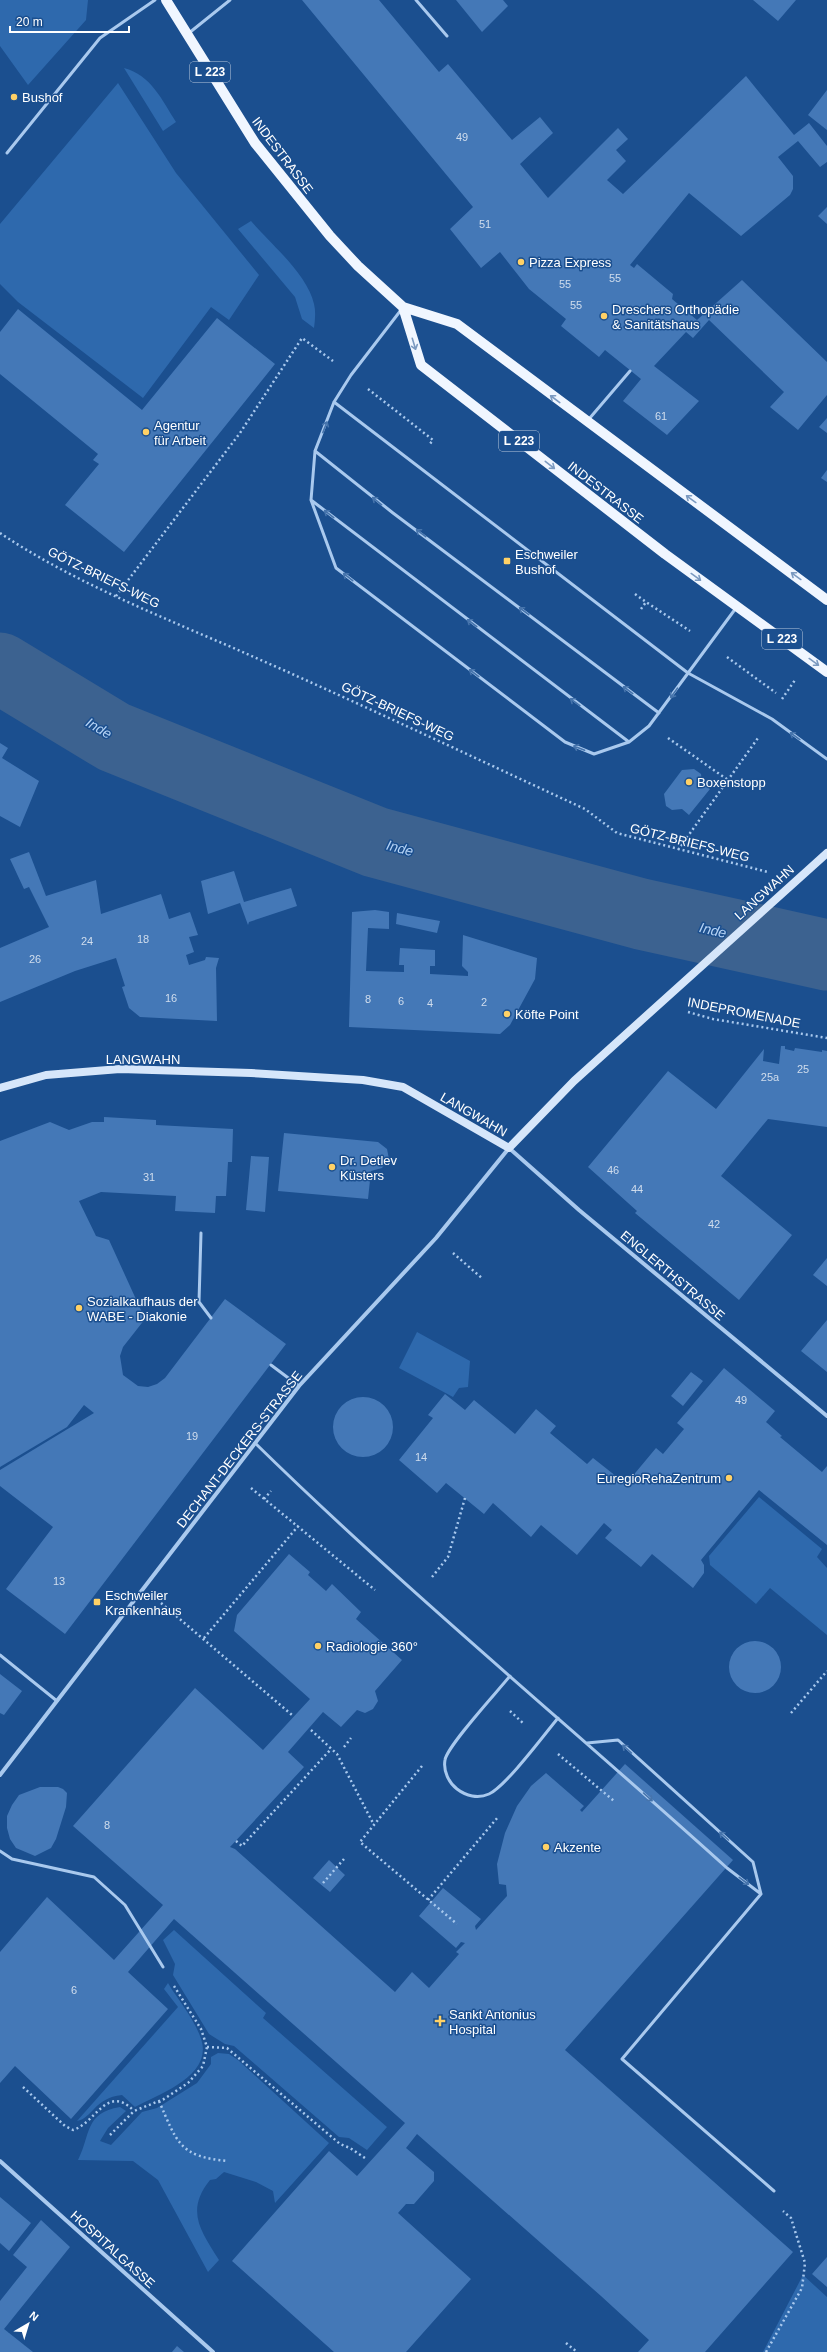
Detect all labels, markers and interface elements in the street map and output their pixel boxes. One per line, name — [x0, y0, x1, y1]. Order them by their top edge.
scale bar — [10, 8, 129, 34]
text: 20 m — [16, 15, 43, 29]
road number: L 223 — [190, 62, 230, 82]
place label: Bushof — [22, 90, 63, 105]
marker: Bushof — [9, 92, 19, 102]
street label: INDESTRASSE — [249, 114, 316, 197]
house number: 49 — [456, 131, 468, 143]
house number: 51 — [479, 218, 491, 230]
place label: Pizza Express — [529, 255, 612, 270]
marker: Pizza Express — [516, 257, 526, 267]
house number: 55 — [609, 272, 621, 284]
house number: 55 — [559, 278, 571, 290]
house number: 55 — [570, 299, 582, 311]
place label: Dreschers Orthopädie & Sanitätshaus — [612, 302, 739, 332]
marker: Dreschers Orthopädie & Sanitätshaus — [599, 311, 609, 321]
one-way arrow — [411, 337, 418, 350]
one-way arrow — [550, 394, 561, 403]
house number: 61 — [655, 410, 667, 422]
place label: Agentur für Arbeit — [154, 418, 206, 448]
one-way arrow — [321, 421, 329, 433]
marker: Agentur für Arbeit — [141, 427, 151, 437]
road number: L 223 — [499, 431, 539, 451]
street label: INDESTRASSE — [565, 458, 647, 527]
one-way arrow — [545, 461, 556, 470]
one-way arrow — [686, 495, 697, 503]
one-way arrow — [372, 496, 383, 505]
one-way arrow — [323, 510, 334, 518]
one-way arrow — [415, 529, 426, 537]
street label: GÖTZ-BRIEFS-WEG — [45, 544, 162, 611]
place label: Eschweiler Bushof — [515, 547, 579, 577]
marker: Eschweiler Bushof — [502, 556, 512, 566]
one-way arrow — [790, 572, 801, 581]
one-way arrow — [343, 573, 354, 582]
one-way arrow — [691, 573, 702, 581]
one-way arrow — [519, 607, 530, 616]
one-way arrow — [466, 619, 477, 628]
road number: L 223 — [762, 629, 802, 649]
one-way arrow — [808, 658, 819, 666]
one-way arrow — [468, 669, 479, 677]
street label: GÖTZ-BRIEFS-WEG — [339, 679, 457, 744]
one-way arrow — [622, 686, 633, 694]
one-way arrow — [670, 687, 678, 698]
one-way arrow — [570, 698, 581, 706]
water label: Inde — [83, 714, 115, 742]
one-way arrow — [790, 732, 801, 740]
one-way arrow — [574, 743, 586, 751]
place label: Boxenstopp — [697, 775, 766, 790]
marker: Boxenstopp — [684, 777, 694, 787]
street label: GÖTZ-BRIEFS-WEG — [628, 820, 751, 865]
water label: Inde — [385, 837, 415, 859]
street label: LANGWAHN — [732, 862, 797, 923]
water label: Inde — [698, 919, 728, 941]
house number: 18 — [137, 933, 149, 945]
house number: 24 — [81, 935, 93, 947]
house number: 26 — [29, 953, 41, 965]
house number: 16 — [165, 992, 177, 1004]
house number: 8 — [365, 993, 371, 1005]
street label: INDEPROMENADE — [686, 994, 802, 1031]
house number: 6 — [398, 995, 404, 1007]
house number: 2 — [481, 996, 487, 1008]
house number: 4 — [427, 997, 433, 1009]
place label: Köfte Point — [515, 1007, 579, 1022]
marker: Köfte Point — [502, 1009, 512, 1019]
street label: LANGWAHN — [106, 1052, 180, 1067]
house number: 25 — [797, 1063, 809, 1075]
house number: 25a — [761, 1071, 780, 1083]
street label: LANGWAHN — [438, 1089, 510, 1140]
place label: Dr. Detlev Küsters — [340, 1153, 398, 1183]
marker: Dr. Detlev Küsters — [327, 1162, 337, 1172]
house number: 46 — [607, 1164, 619, 1176]
house number: 31 — [143, 1171, 155, 1183]
house number: 44 — [631, 1183, 643, 1195]
house number: 42 — [708, 1218, 720, 1230]
street label: ENGLERTHSTRASSE — [618, 1227, 728, 1324]
place label: Sozialkaufhaus der WABE - Diakonie — [87, 1294, 198, 1324]
marker: Sozialkaufhaus der WABE - Diakonie — [74, 1303, 84, 1313]
street label: DECHANT-DECKERS-STRASSE — [174, 1368, 305, 1530]
house number: 49 — [735, 1394, 747, 1406]
house number: 19 — [186, 1430, 198, 1442]
house number: 14 — [415, 1451, 427, 1463]
place label: EuregioRehaZentrum — [597, 1471, 721, 1486]
marker: EuregioRehaZentrum — [724, 1473, 734, 1483]
house number: 13 — [53, 1575, 65, 1587]
place label: Eschweiler Krankenhaus — [105, 1588, 182, 1618]
marker: Eschweiler Krankenhaus — [92, 1597, 102, 1607]
place label: Radiologie 360° — [326, 1639, 418, 1654]
marker: Radiologie 360° — [313, 1641, 323, 1651]
one-way arrow — [622, 1744, 632, 1754]
one-way arrow — [643, 1792, 653, 1801]
house number: 8 — [104, 1819, 110, 1831]
one-way arrow — [719, 1831, 729, 1841]
place label: Akzente — [554, 1840, 601, 1855]
marker: Akzente — [541, 1842, 551, 1852]
one-way arrow — [739, 1876, 750, 1885]
house number: 6 — [71, 1984, 77, 1996]
place label: Sankt Antonius Hospital — [449, 2007, 536, 2037]
marker: Sankt Antonius Hospital — [434, 2015, 446, 2027]
street label: HOSPITALGASSE — [67, 2208, 158, 2291]
north arrow — [8, 2304, 48, 2344]
text: N — [27, 2309, 41, 2323]

